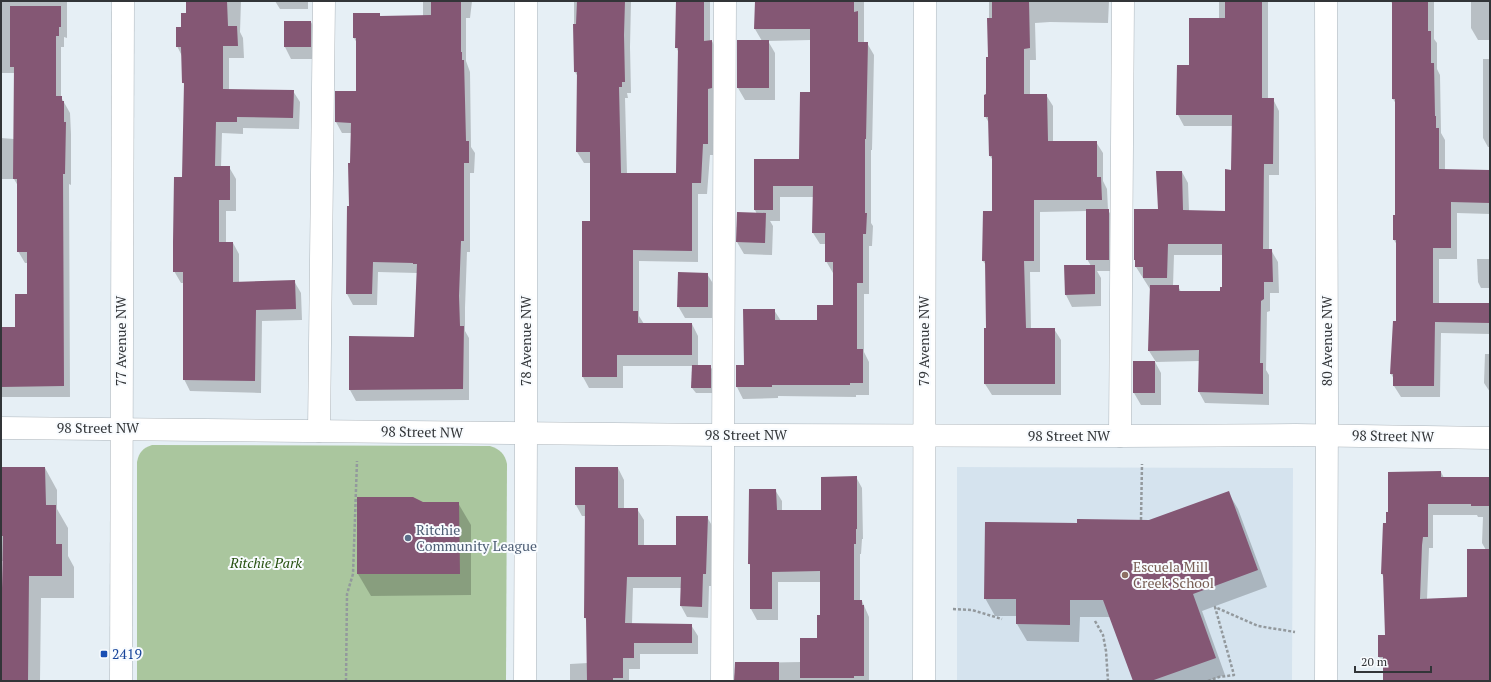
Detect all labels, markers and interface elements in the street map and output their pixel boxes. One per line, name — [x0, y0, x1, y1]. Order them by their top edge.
street label: 77 Avenue NW — [111, 295, 130, 386]
street label: 78 Avenue NW — [516, 295, 535, 386]
street label: 79 Avenue NW — [914, 295, 933, 386]
street label: 80 Avenue NW — [1317, 295, 1336, 386]
street label: 98 Street NW — [57, 418, 140, 437]
street label: 98 Street NW — [381, 421, 464, 442]
street label: 98 Street NW — [705, 425, 788, 444]
street label: 98 Street NW — [1352, 425, 1435, 446]
street label: 98 Street NW — [1028, 426, 1111, 445]
place label: Ritchie Community League — [416, 520, 537, 555]
marker: Ritchie Community League — [403, 533, 413, 543]
park label: Ritchie Park — [229, 553, 302, 572]
place label: Escuela Mill Creek School — [1133, 557, 1214, 592]
marker: Escuela Mill Creek School — [1120, 570, 1130, 580]
place label: 2419 — [112, 644, 142, 663]
scale bar — [1355, 648, 1431, 674]
marker: 2419 — [99, 649, 109, 659]
text: 20 m — [1361, 654, 1388, 669]

